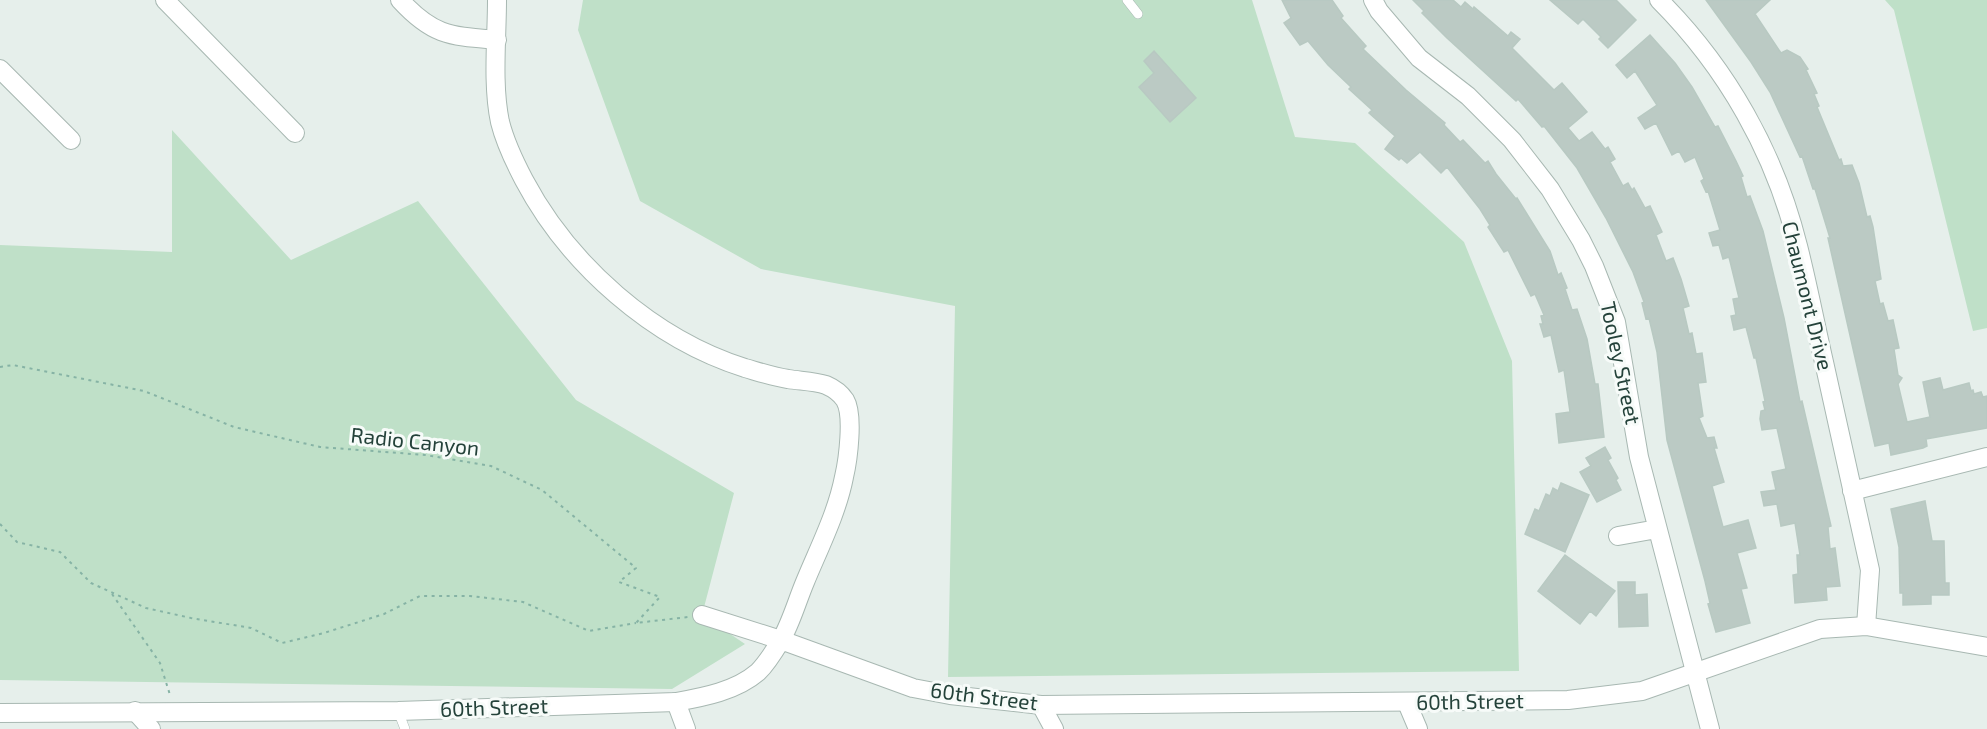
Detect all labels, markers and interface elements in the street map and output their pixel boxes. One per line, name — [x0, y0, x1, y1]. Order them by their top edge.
street label: Chaumont Drive — [1778, 219, 1839, 373]
street label: Tooley Street — [1596, 299, 1647, 426]
street label: Radio Canyon — [350, 421, 481, 460]
street label: 60th Street — [929, 677, 1039, 714]
street label: 60th Street — [1416, 687, 1524, 714]
street label: 60th Street — [440, 692, 548, 721]

